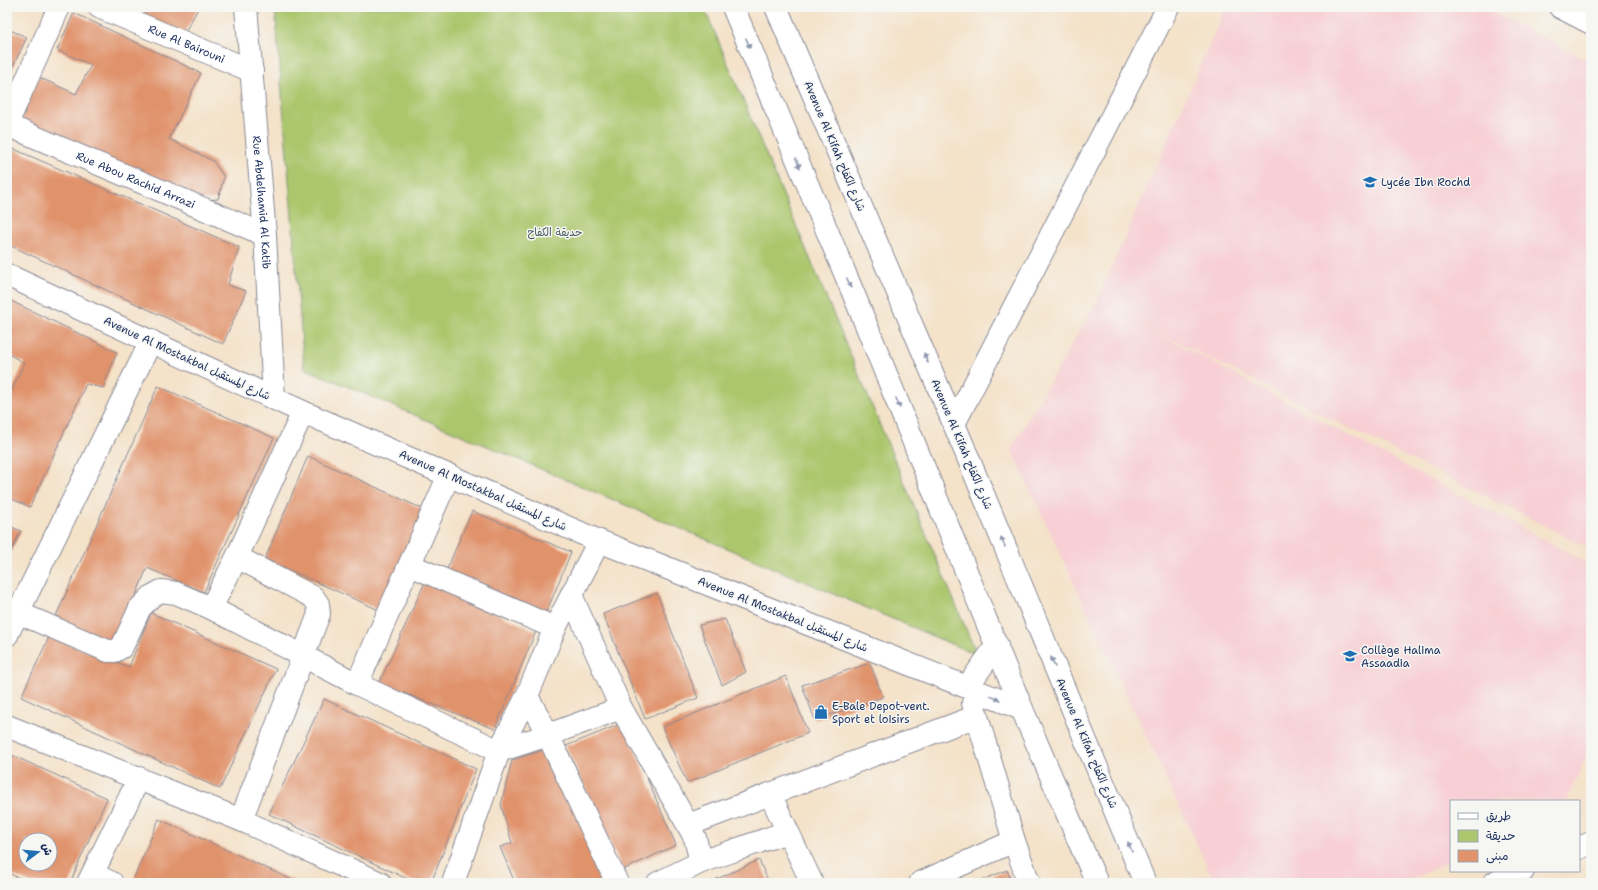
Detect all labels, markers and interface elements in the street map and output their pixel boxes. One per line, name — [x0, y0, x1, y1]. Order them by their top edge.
street label: Rue Al Bairouni — [146, 21, 227, 67]
one-way arrow — [745, 37, 752, 49]
street label: Avenue Al Kifah شارع الكفاح — [799, 79, 869, 214]
street label: Rue Abdelhamid Al Katib — [249, 135, 274, 270]
street label: Rue Abou Rachid Arrazi — [74, 148, 198, 212]
one-way arrow — [795, 157, 802, 169]
school or university icon: Lycée Ibn Rochd — [1362, 174, 1378, 190]
place label: Lycée Ibn Rochd — [1381, 175, 1470, 190]
park label: حديقة الكفاح — [527, 225, 583, 240]
one-way arrow — [846, 277, 852, 289]
street label: Avenue Al Mostakbal شارع المستقبل — [101, 313, 273, 405]
one-way arrow — [923, 352, 929, 363]
street label: Avenue Al Kifah شارع الكفاح — [926, 377, 996, 512]
one-way arrow — [895, 398, 901, 409]
street label: Avenue Al Mostakbal شارع المستقبل — [396, 447, 569, 535]
one-way arrow — [1000, 536, 1006, 548]
street label: Avenue Al Mostakbal شارع المستقبل — [695, 573, 870, 656]
place label: Collège Halima Assaadia — [1361, 643, 1441, 671]
school or university icon: Collège Halima Assaadia — [1342, 648, 1358, 664]
one-way arrow — [1050, 656, 1056, 668]
street label: Avenue Al Kifah شارع الكفاح — [1051, 676, 1121, 811]
one-way arrow — [989, 695, 1001, 701]
place label: E-Bale Depot-vent. Sport et loisirs — [832, 699, 930, 727]
shop icon: E-Bale Depot-vent. Sport et loisirs — [813, 704, 829, 720]
legend — [1450, 800, 1580, 872]
text: طريق — [1486, 808, 1511, 824]
text: حديقة — [1486, 828, 1515, 844]
north arrow — [18, 832, 58, 872]
text: ش — [38, 841, 56, 857]
one-way arrow — [1127, 841, 1133, 853]
text: مبنى — [1486, 848, 1509, 864]

